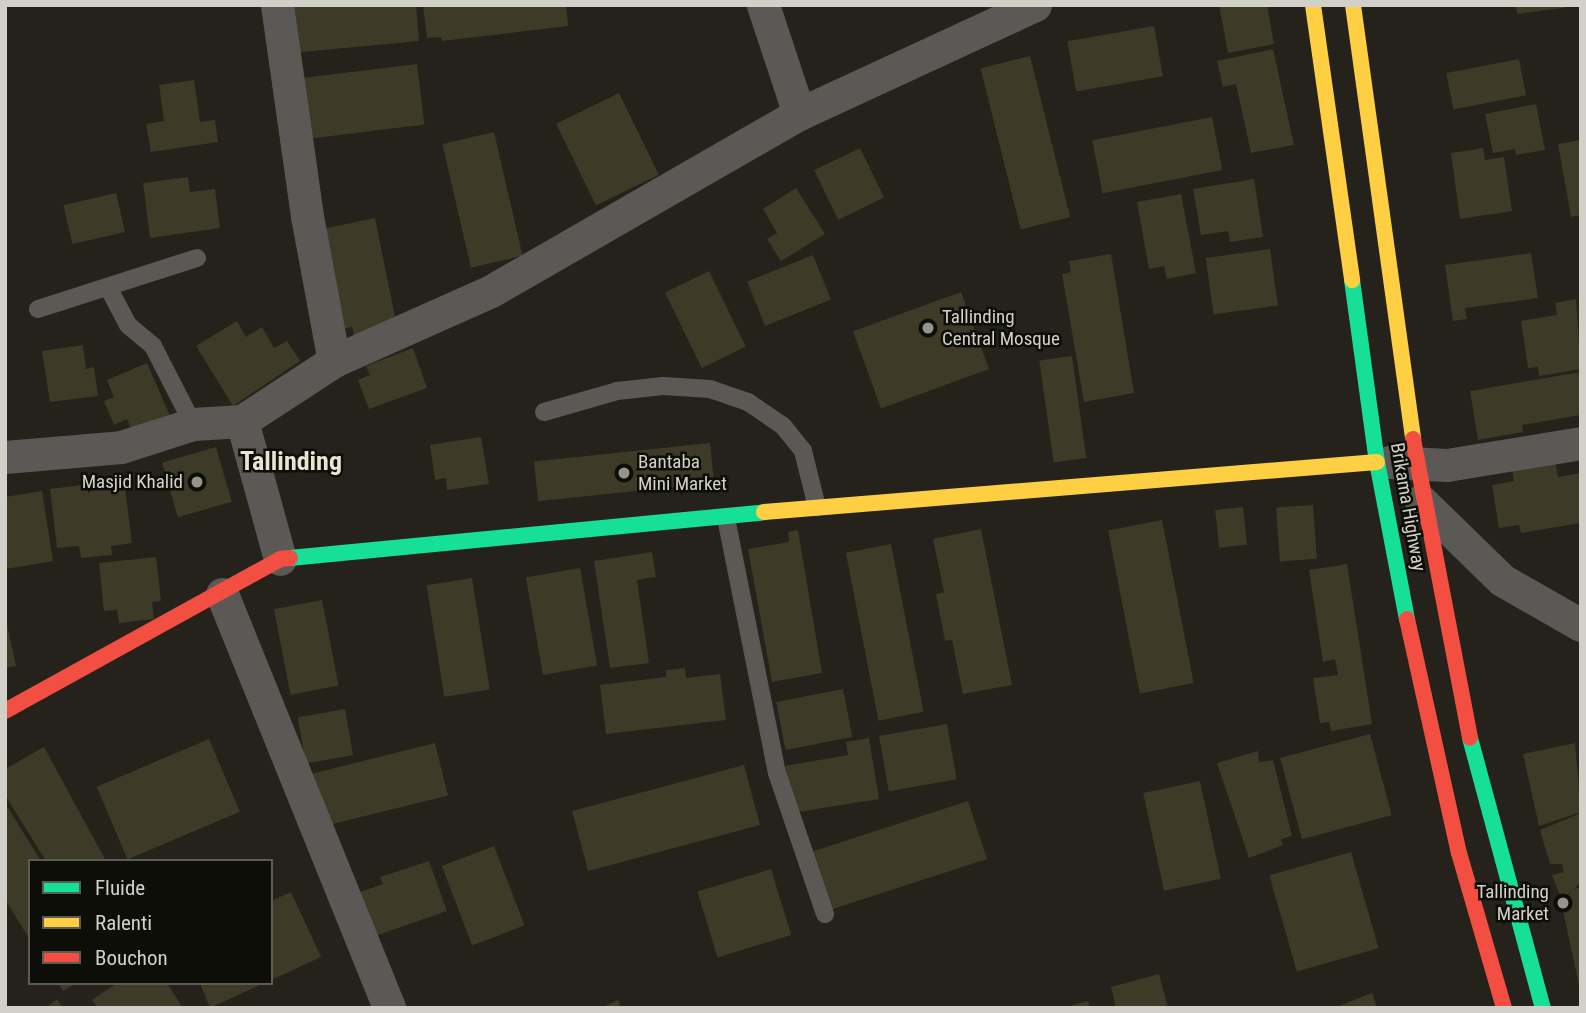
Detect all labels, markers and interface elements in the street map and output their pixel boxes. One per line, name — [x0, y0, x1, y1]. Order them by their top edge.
place label: Tallinding Central Mosque — [942, 306, 1060, 350]
marker: Tallinding Central Mosque — [920, 320, 936, 336]
street label: Brikama Highway — [1385, 441, 1431, 573]
district label: Tallinding — [240, 446, 342, 478]
place label: Bantaba Mini Market — [638, 451, 727, 495]
marker: Bantaba Mini Market — [616, 465, 632, 481]
place label: Masjid Khalid — [82, 471, 183, 493]
marker: Masjid Khalid — [189, 474, 205, 490]
legend — [28, 859, 273, 985]
text: Fluide — [95, 876, 145, 900]
place label: Tallinding Market — [1476, 881, 1549, 925]
marker: Tallinding Market — [1555, 895, 1571, 911]
text: Ralenti — [95, 911, 152, 935]
text: Bouchon — [95, 946, 168, 970]

